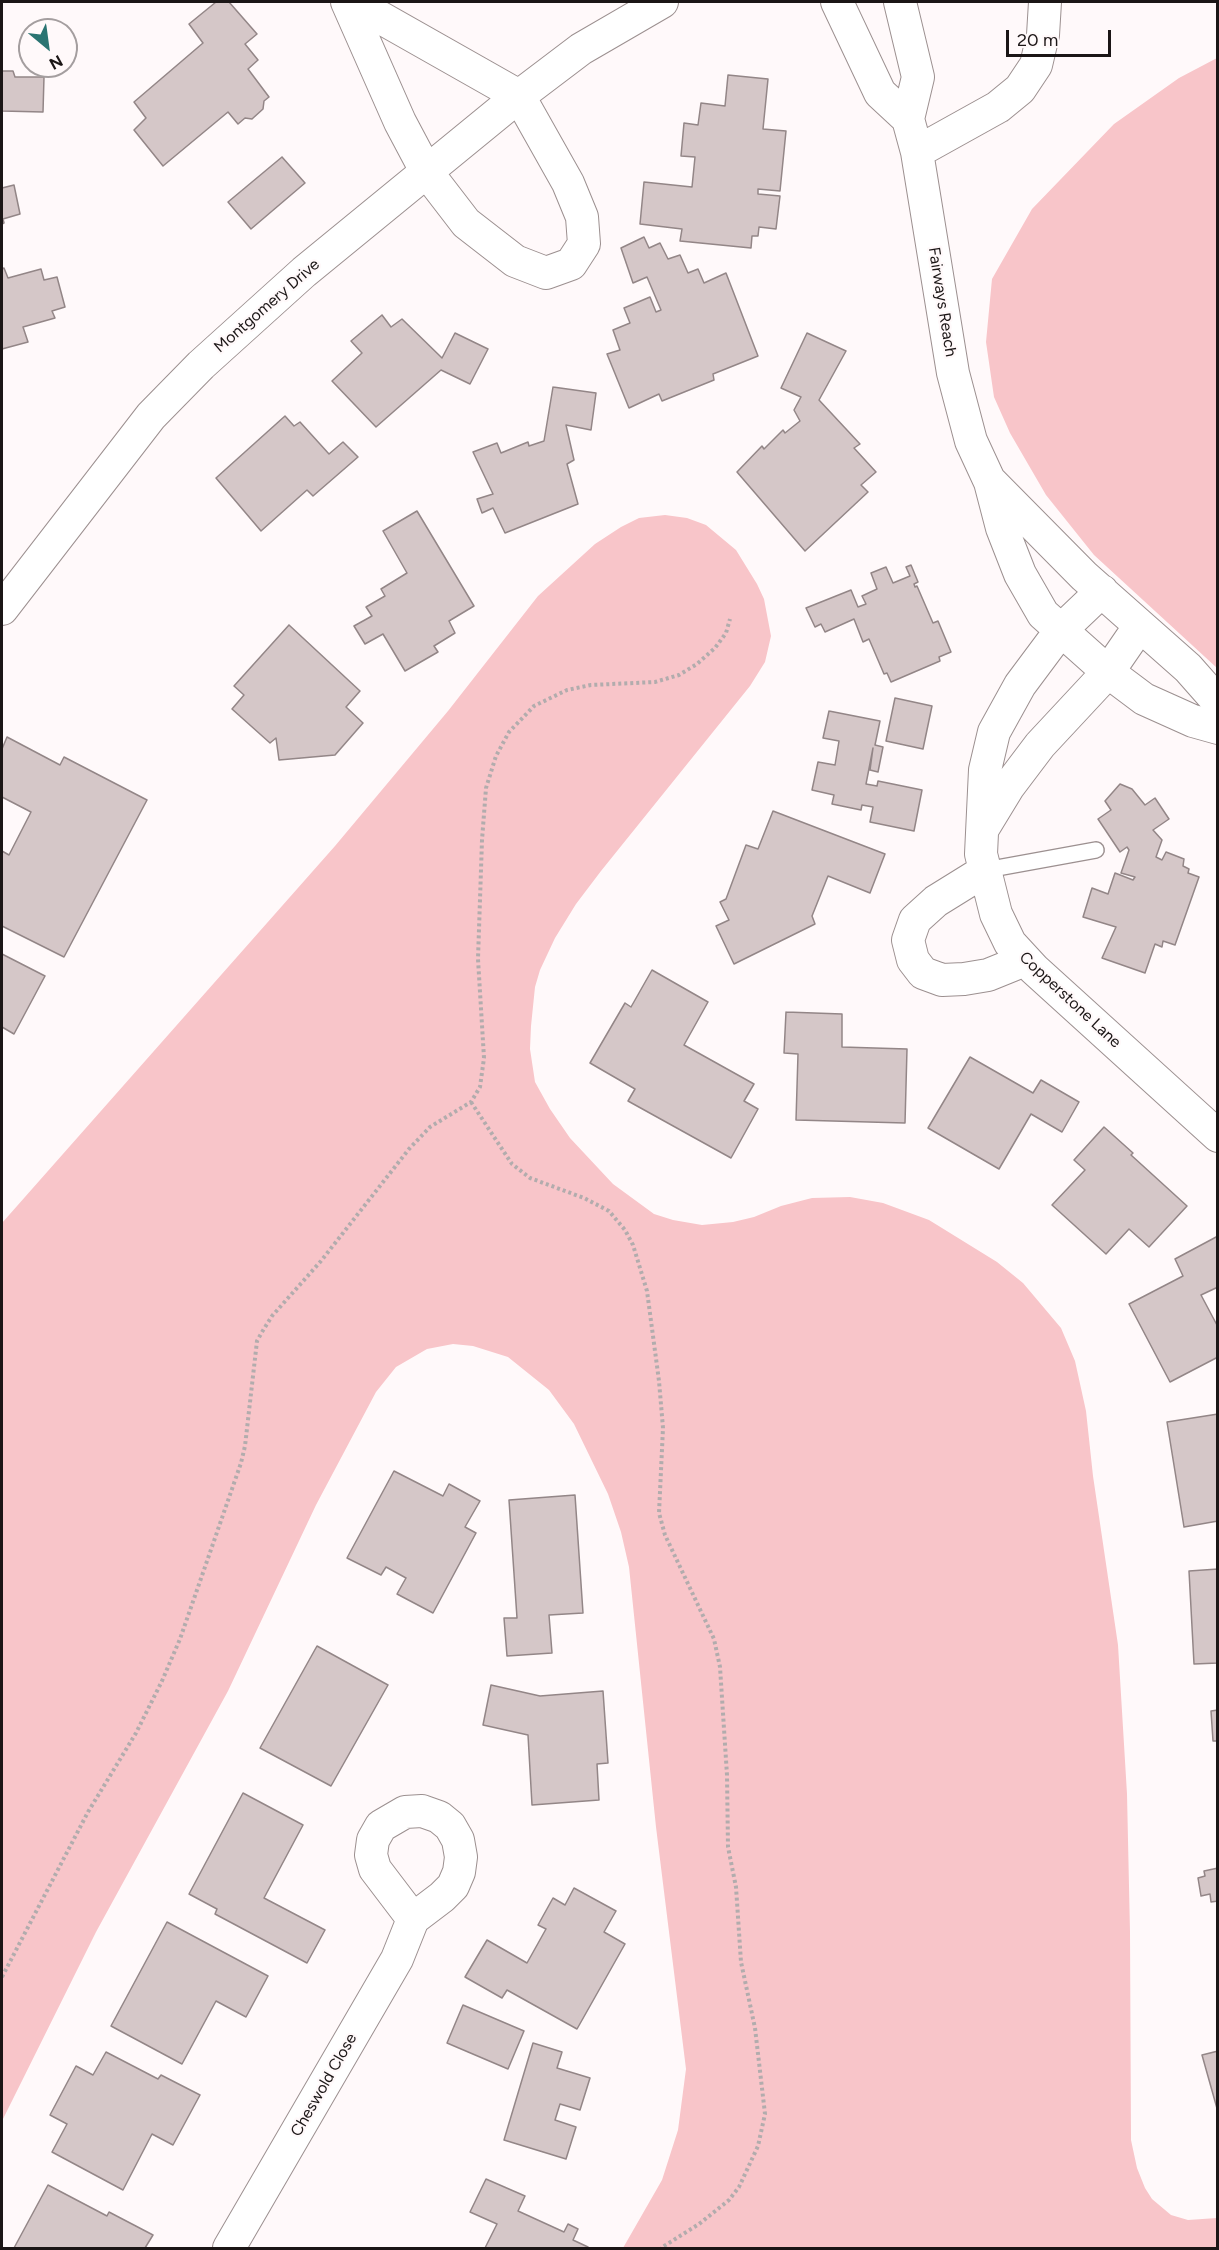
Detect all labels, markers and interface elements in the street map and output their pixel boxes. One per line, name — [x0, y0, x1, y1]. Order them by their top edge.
north arrow — [18, 18, 78, 78]
scale bar — [1009, 18, 1114, 56]
text: 20 m — [1017, 29, 1058, 51]
text: N — [46, 51, 66, 74]
street label: Fairways Reach — [924, 246, 960, 358]
street label: Montgomery Drive — [210, 255, 324, 357]
street label: Copperstone Lane — [1015, 948, 1125, 1052]
street label: Cheswold Close — [287, 2030, 361, 2140]

